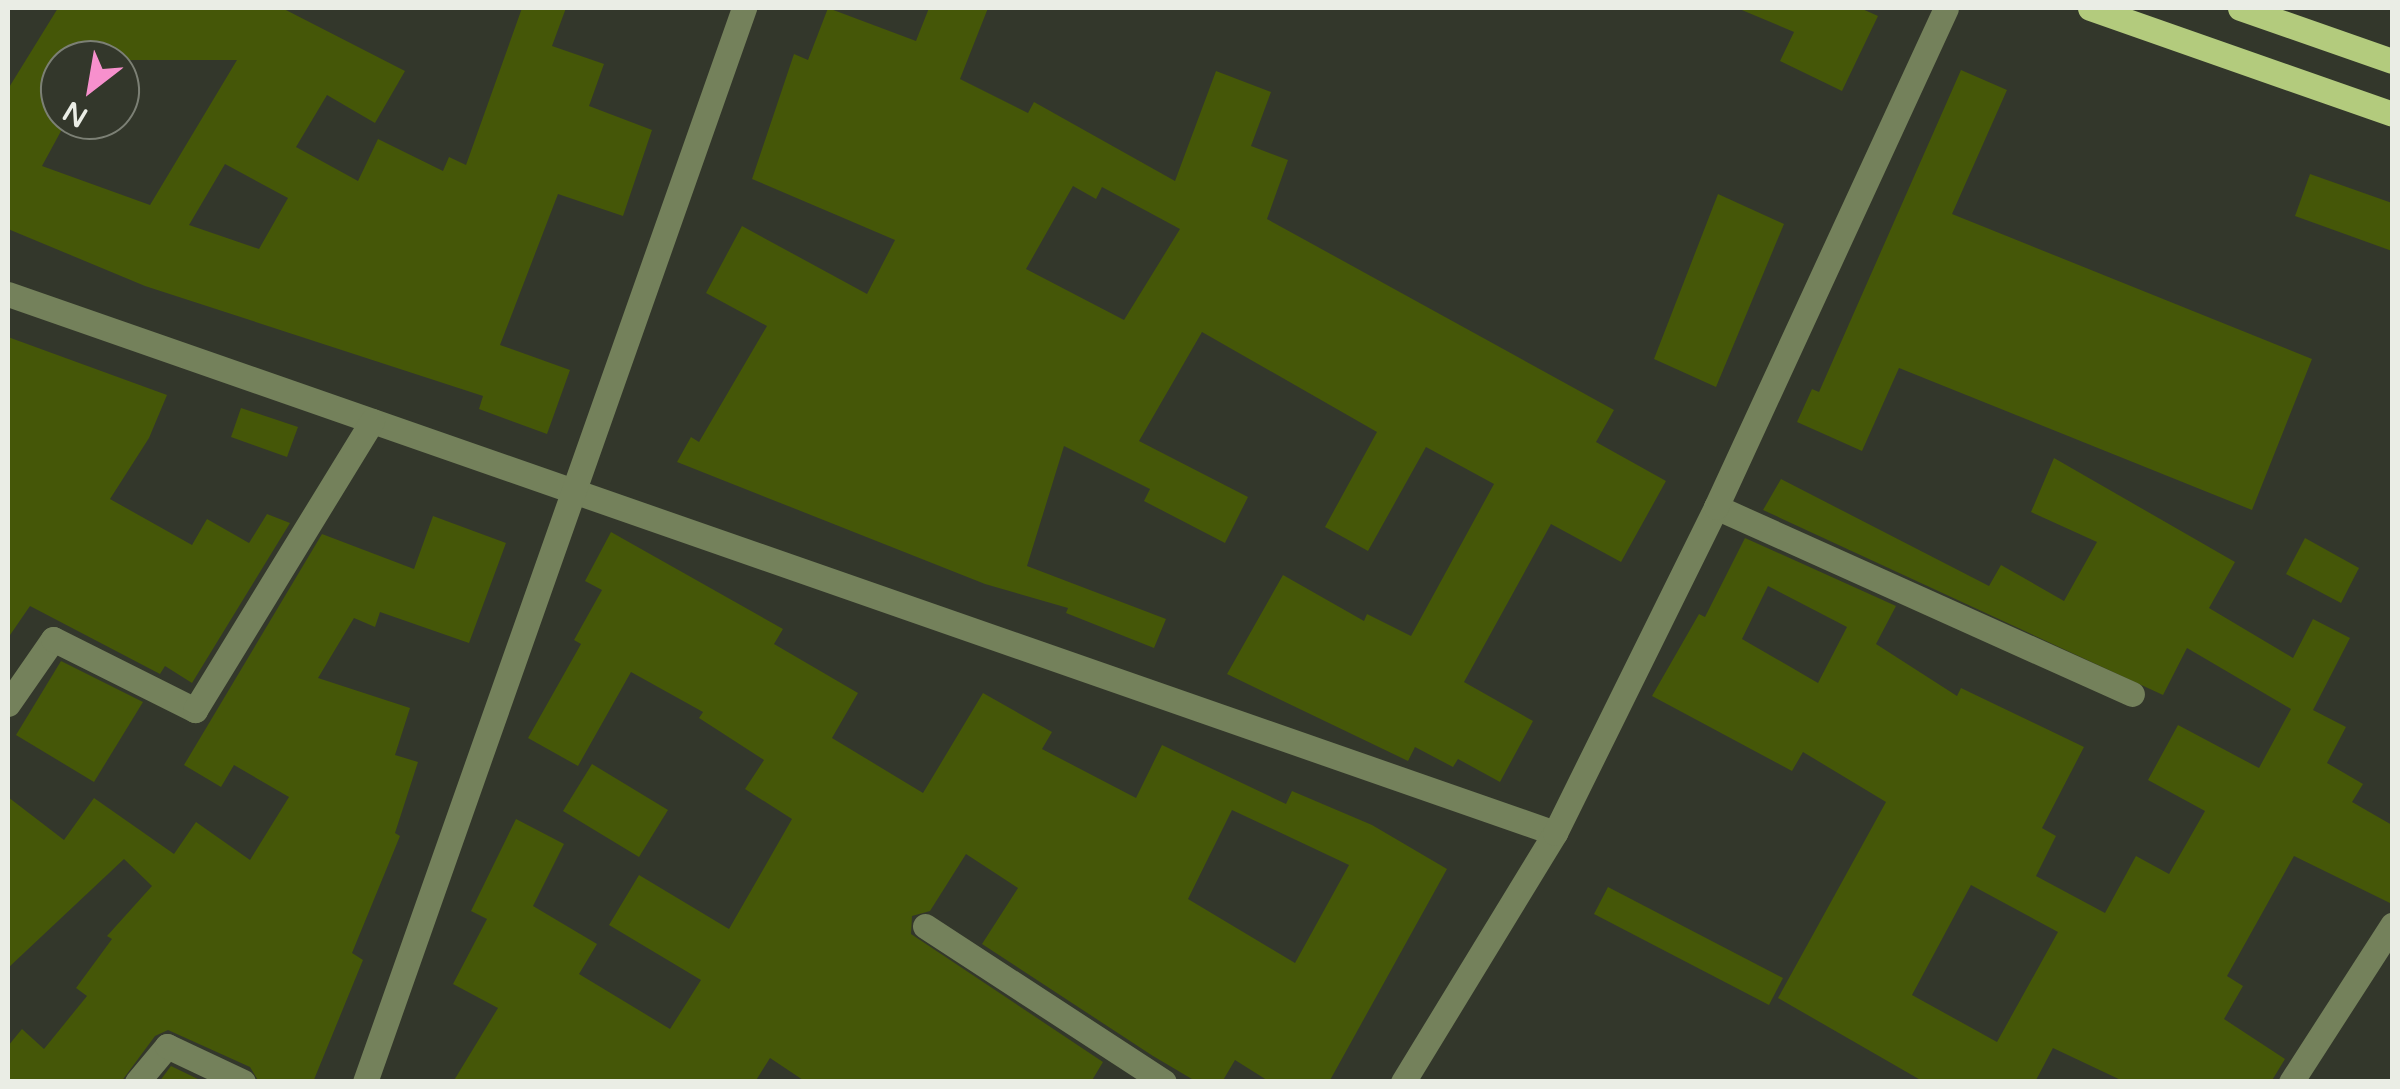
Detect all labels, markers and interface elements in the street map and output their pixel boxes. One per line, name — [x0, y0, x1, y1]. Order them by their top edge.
north arrow — [40, 40, 140, 140]
text: N — [57, 94, 94, 134]

